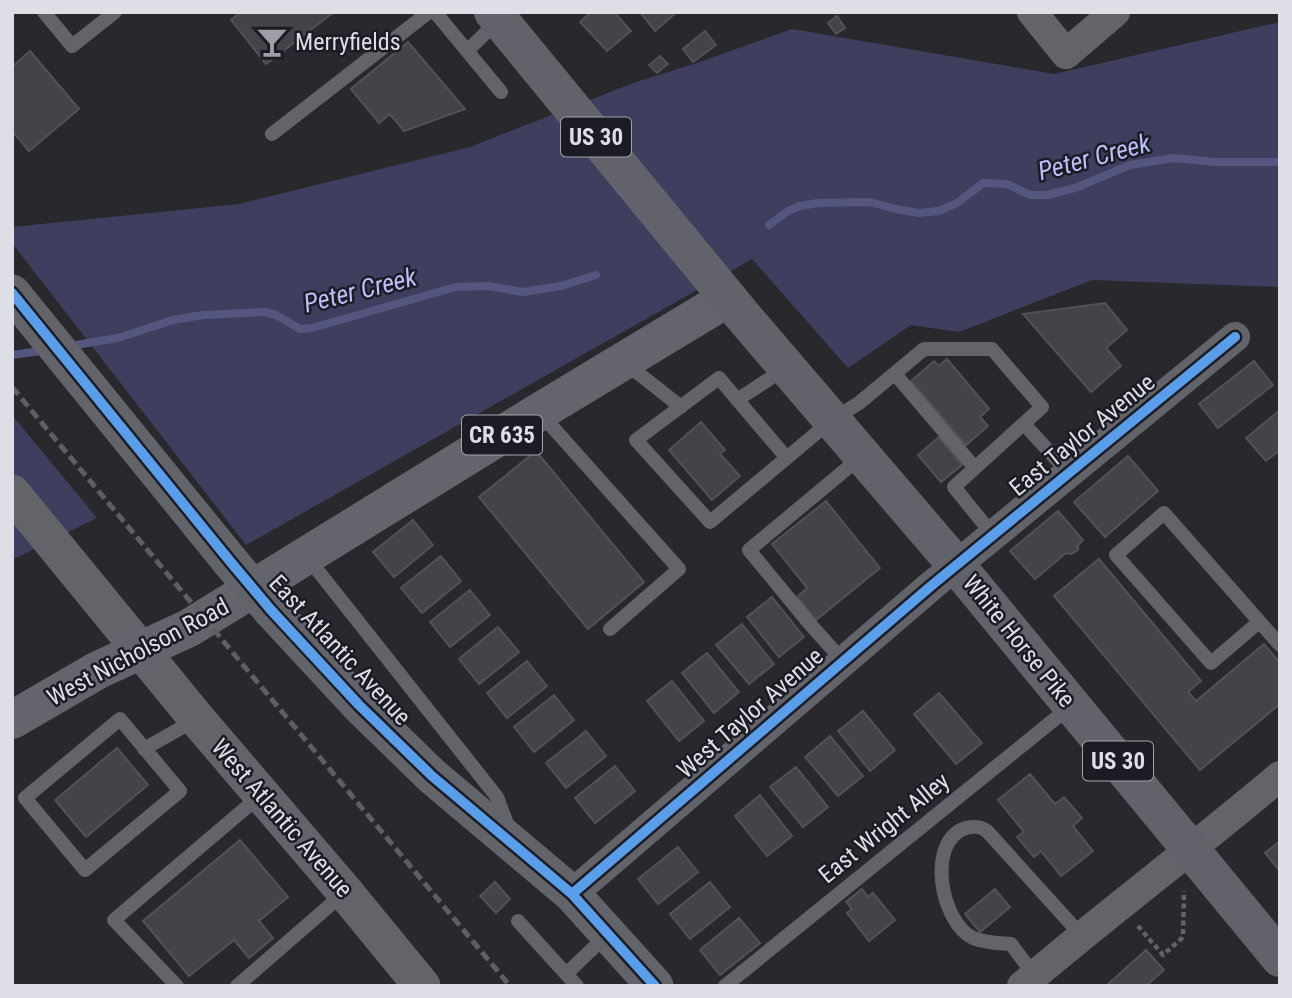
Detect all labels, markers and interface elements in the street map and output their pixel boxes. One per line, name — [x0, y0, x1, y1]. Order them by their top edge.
bar icon: Merryfields — [255, 25, 289, 59]
place label: Merryfields — [295, 28, 401, 56]
road number: US 30 — [561, 118, 631, 156]
water label: Peter Creek — [1034, 127, 1154, 186]
water label: Peter Creek — [300, 261, 420, 318]
street label: East Taylor Avenue — [1004, 368, 1160, 502]
road number: CR 635 — [462, 416, 542, 454]
street label: East Atlantic Avenue — [263, 569, 417, 731]
street label: White Horse Pike — [957, 569, 1081, 713]
street label: West Nicholson Road — [42, 592, 234, 712]
street label: West Taylor Avenue — [671, 642, 829, 784]
street label: West Atlantic Avenue — [206, 733, 358, 903]
road number: US 30 — [1083, 741, 1153, 780]
street label: East Wright Alley — [813, 767, 955, 889]

